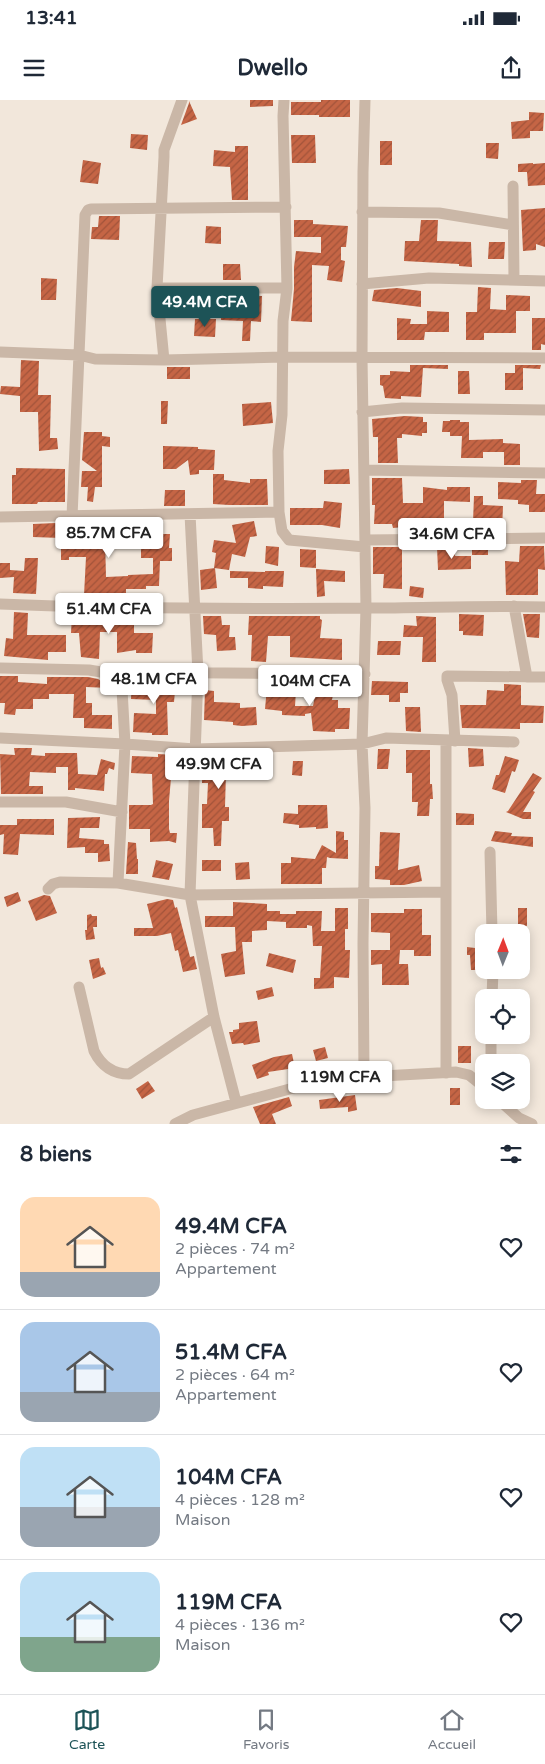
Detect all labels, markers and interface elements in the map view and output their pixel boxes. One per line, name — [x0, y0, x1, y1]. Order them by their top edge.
text: 13:41 — [25, 7, 78, 29]
icon: menu — [20, 54, 48, 82]
icon: share — [497, 54, 525, 82]
text: Dwello — [237, 55, 308, 81]
pin: 49.4M CFA — [148, 286, 262, 328]
text: 49.4M CFA — [162, 292, 248, 312]
pin: 85.7M CFA — [52, 516, 166, 559]
pin: 34.6M CFA — [395, 518, 509, 560]
text: 85.7M CFA — [66, 523, 152, 543]
text: 34.6M CFA — [409, 524, 495, 544]
pin: 51.4M CFA — [52, 592, 166, 635]
text: 51.4M CFA — [66, 599, 152, 619]
pin: 48.1M CFA — [97, 662, 211, 705]
pin: 104M CFA — [258, 664, 362, 707]
text: 48.1M CFA — [111, 669, 197, 689]
text: 104M CFA — [269, 671, 351, 691]
pin: 49.9M CFA — [162, 748, 276, 790]
text: 49.9M CFA — [176, 754, 262, 774]
north arrow — [475, 924, 530, 979]
map controls — [475, 924, 530, 1109]
button: locate — [475, 989, 530, 1044]
button: layers — [475, 1054, 530, 1109]
pin: 119M CFA — [288, 1060, 392, 1103]
text: 119M CFA — [299, 1067, 381, 1087]
icon: filters — [497, 1140, 525, 1168]
text: 8 biens — [20, 1142, 92, 1167]
text: 49.4M CFA — [175, 1214, 287, 1239]
icon: home — [60, 1217, 120, 1277]
icon: heart — [497, 1233, 525, 1261]
text: 2 pièces · 74 m² — [175, 1239, 295, 1259]
text: Appartement — [175, 1259, 277, 1279]
text: 51.4M CFA — [175, 1340, 287, 1365]
icon: home — [60, 1342, 120, 1402]
icon: heart — [497, 1358, 525, 1386]
text: 2 pièces · 64 m² — [175, 1365, 295, 1385]
text: Appartement — [175, 1385, 277, 1405]
text: 104M CFA — [175, 1465, 282, 1490]
icon: home — [60, 1467, 120, 1527]
icon: heart — [497, 1483, 525, 1511]
text: 4 pièces · 128 m² — [175, 1490, 305, 1510]
text: Maison — [175, 1510, 231, 1530]
text: 119M CFA — [175, 1590, 282, 1615]
icon: home — [60, 1592, 120, 1652]
icon: heart — [497, 1608, 525, 1636]
text: 4 pièces · 136 m² — [175, 1615, 305, 1635]
text: Maison — [175, 1635, 231, 1655]
tab: Carte — [69, 1706, 105, 1753]
tab: Favoris — [243, 1706, 290, 1753]
tab: Accueil — [427, 1706, 476, 1753]

